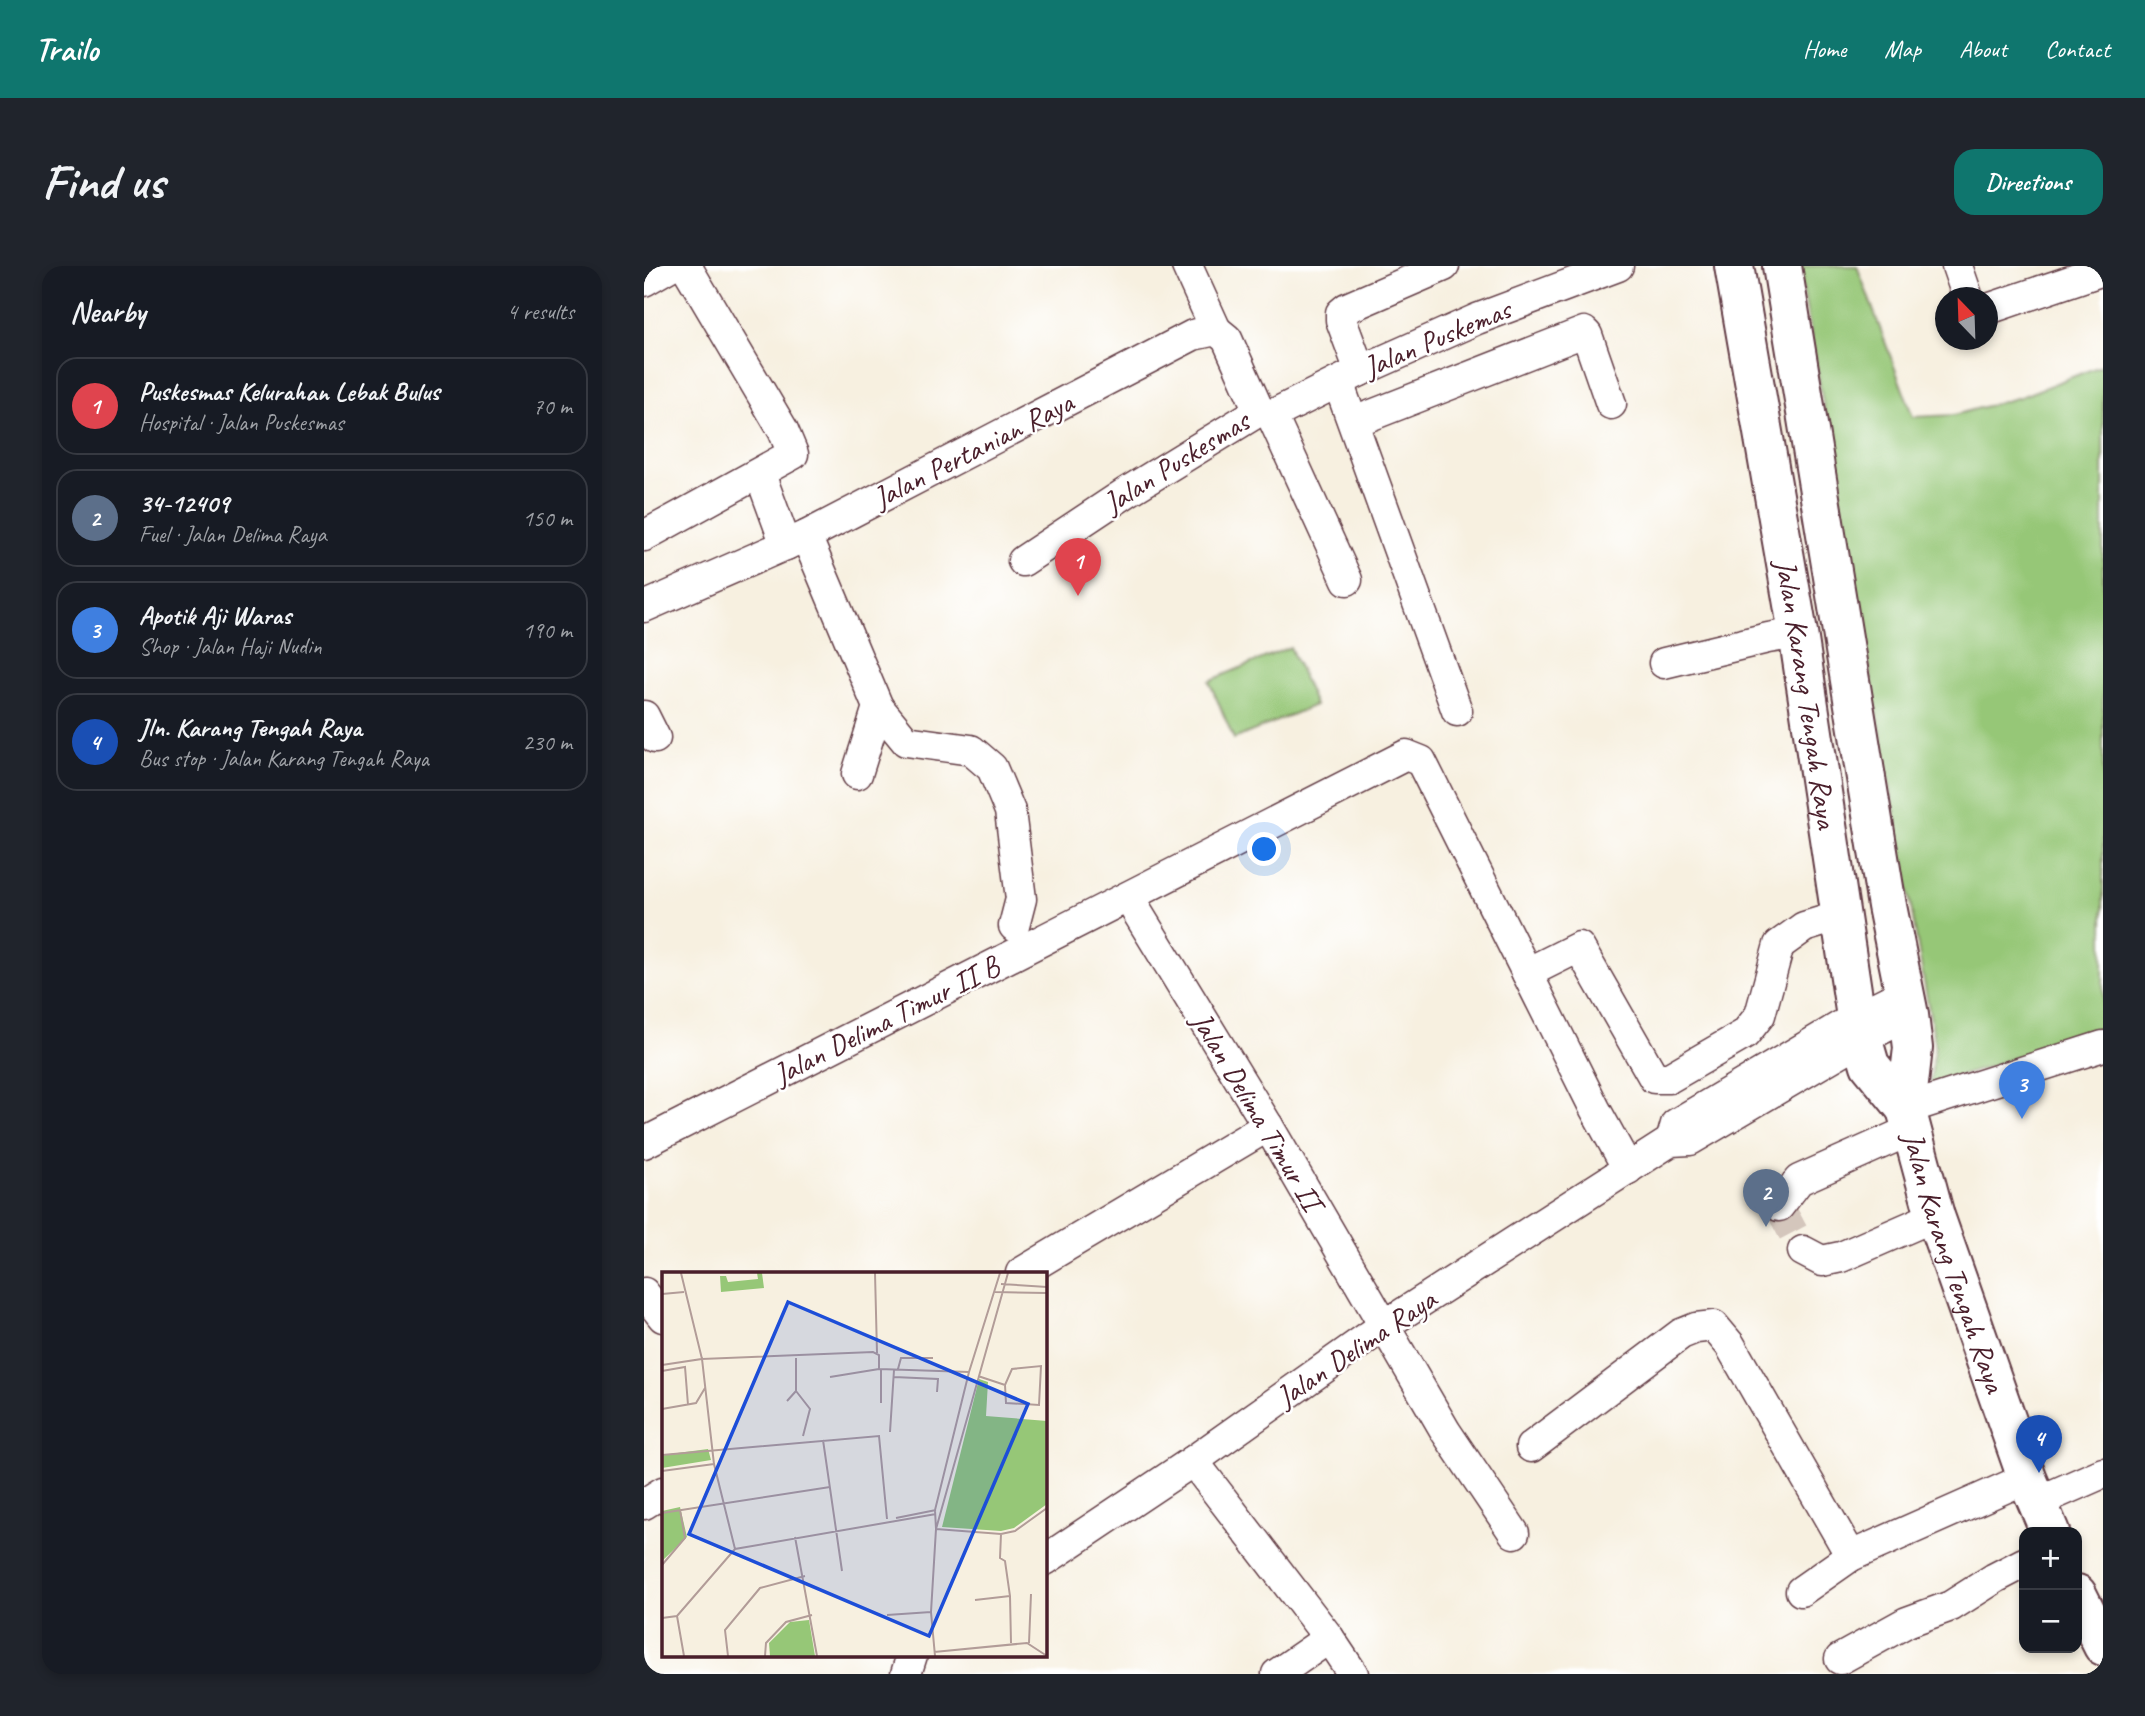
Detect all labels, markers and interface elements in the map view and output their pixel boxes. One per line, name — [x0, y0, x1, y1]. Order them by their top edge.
text: Trailo — [35, 28, 98, 70]
text: Home — [1803, 34, 1846, 64]
text: Map — [1884, 34, 1921, 64]
text: About — [1959, 34, 2007, 64]
text: Contact — [2045, 34, 2110, 64]
button: Directions — [1954, 149, 2103, 215]
text: Find us — [42, 151, 164, 213]
north arrow — [1935, 287, 1998, 350]
street label: Jalan Puskemas — [1356, 289, 1519, 387]
text: Nearby — [70, 293, 146, 331]
text: 4 results — [507, 297, 574, 326]
text: Puskesmas Kelurahan Lebak Bulus — [139, 375, 440, 408]
street label: Jalan Pertanian Raya — [865, 382, 1081, 518]
text: 1 — [90, 392, 100, 421]
text: 70 m — [533, 392, 572, 421]
street label: Jalan Puskesmas — [1094, 401, 1258, 523]
text: Hospital · Jalan Puskesmas — [139, 408, 344, 437]
text: 34-12409 — [139, 487, 229, 520]
text: 2 — [90, 504, 100, 533]
text: 150 m — [523, 504, 572, 533]
text: Fuel · Jalan Delima Raya — [139, 520, 326, 549]
pin: 1 — [1055, 538, 1101, 596]
street label: Jalan Karang Tengah Raya — [1766, 554, 1847, 833]
text: Apotik Aji Waras — [139, 599, 291, 632]
text: 3 — [90, 616, 100, 645]
text: 190 m — [523, 616, 572, 645]
text: Shop · Jalan Haji Nudin — [139, 632, 322, 661]
text: Jln. Karang Tengah Raya — [139, 711, 362, 744]
text: 4 — [90, 728, 100, 757]
text: 230 m — [523, 728, 572, 757]
text: Bus stop · Jalan Karang Tengah Raya — [139, 744, 429, 773]
your location — [1247, 832, 1281, 866]
street label: Jalan Delima Timur II B — [765, 946, 1007, 1094]
street label: Jalan Delima Timur II — [1182, 1003, 1334, 1222]
pin: 3 — [1999, 1061, 2045, 1119]
street label: Jalan Karang Tengah Raya — [1894, 1126, 2015, 1399]
pin: 2 — [1743, 1169, 1789, 1227]
inset map — [662, 1272, 1046, 1656]
street label: Jalan Delima Raya — [1267, 1279, 1445, 1417]
pin: 4 — [2016, 1415, 2062, 1473]
map controls — [2019, 1527, 2082, 1653]
button: + — [2019, 1527, 2082, 1590]
button: − — [2019, 1590, 2082, 1653]

